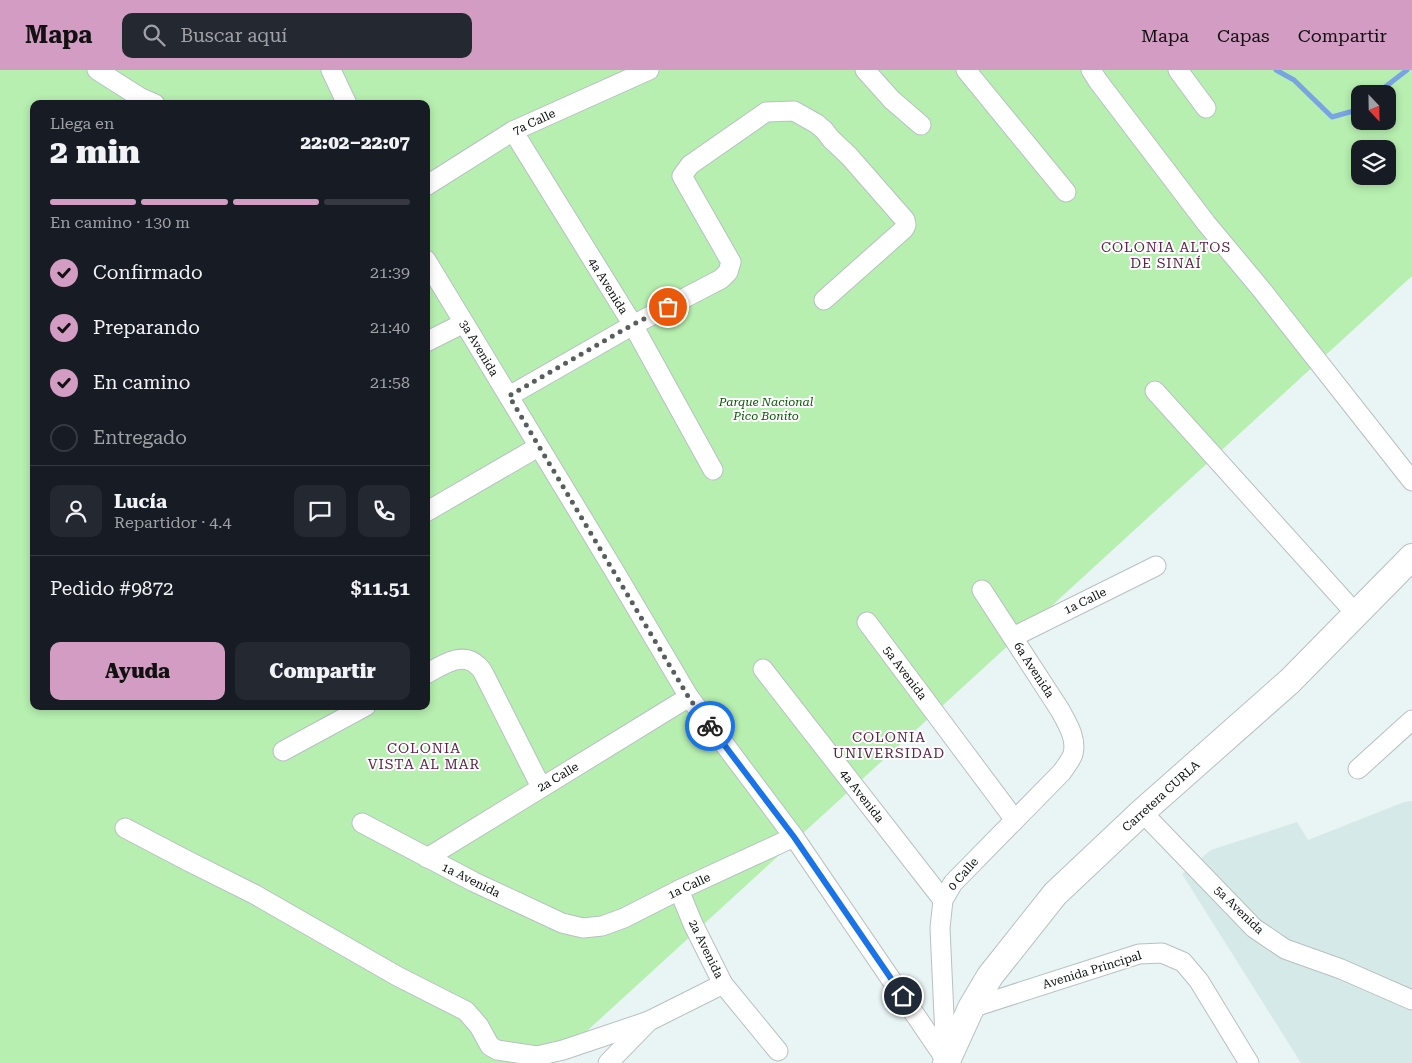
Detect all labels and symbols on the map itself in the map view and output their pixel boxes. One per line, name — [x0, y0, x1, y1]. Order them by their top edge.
north arrow — [1351, 85, 1396, 130]
street label: 7a Calle — [510, 106, 558, 138]
district label: COLONIA ALTOS DE SINAÍ — [1101, 239, 1231, 271]
street label: 4a Avenida — [585, 255, 631, 317]
pin — [647, 286, 689, 328]
street label: 3a Avenida — [457, 317, 502, 379]
park label: Parque Nacional Pico Bonito — [718, 395, 814, 423]
street label: 1a Calle — [1062, 585, 1109, 617]
street label: 6a Avenida — [1011, 640, 1057, 701]
street label: 5a Avenida — [880, 643, 930, 703]
courier — [685, 701, 735, 751]
district label: COLONIA UNIVERSIDAD — [833, 729, 945, 761]
district label: COLONIA VISTA AL MAR — [368, 740, 480, 772]
street label: Carretera CURLA — [1119, 757, 1203, 834]
street label: 2a Calle — [535, 759, 581, 795]
street label: 4a Avenida — [837, 767, 887, 826]
street label: 0 Calle — [945, 854, 981, 893]
street label: 1a Avenida — [439, 860, 503, 900]
street label: 1a Calle — [665, 870, 713, 902]
street label: 5a Avenida — [1211, 883, 1267, 937]
street label: 2a Avenida — [686, 917, 726, 981]
street label: Avenida Principal — [1041, 948, 1144, 992]
pin — [882, 975, 924, 1017]

